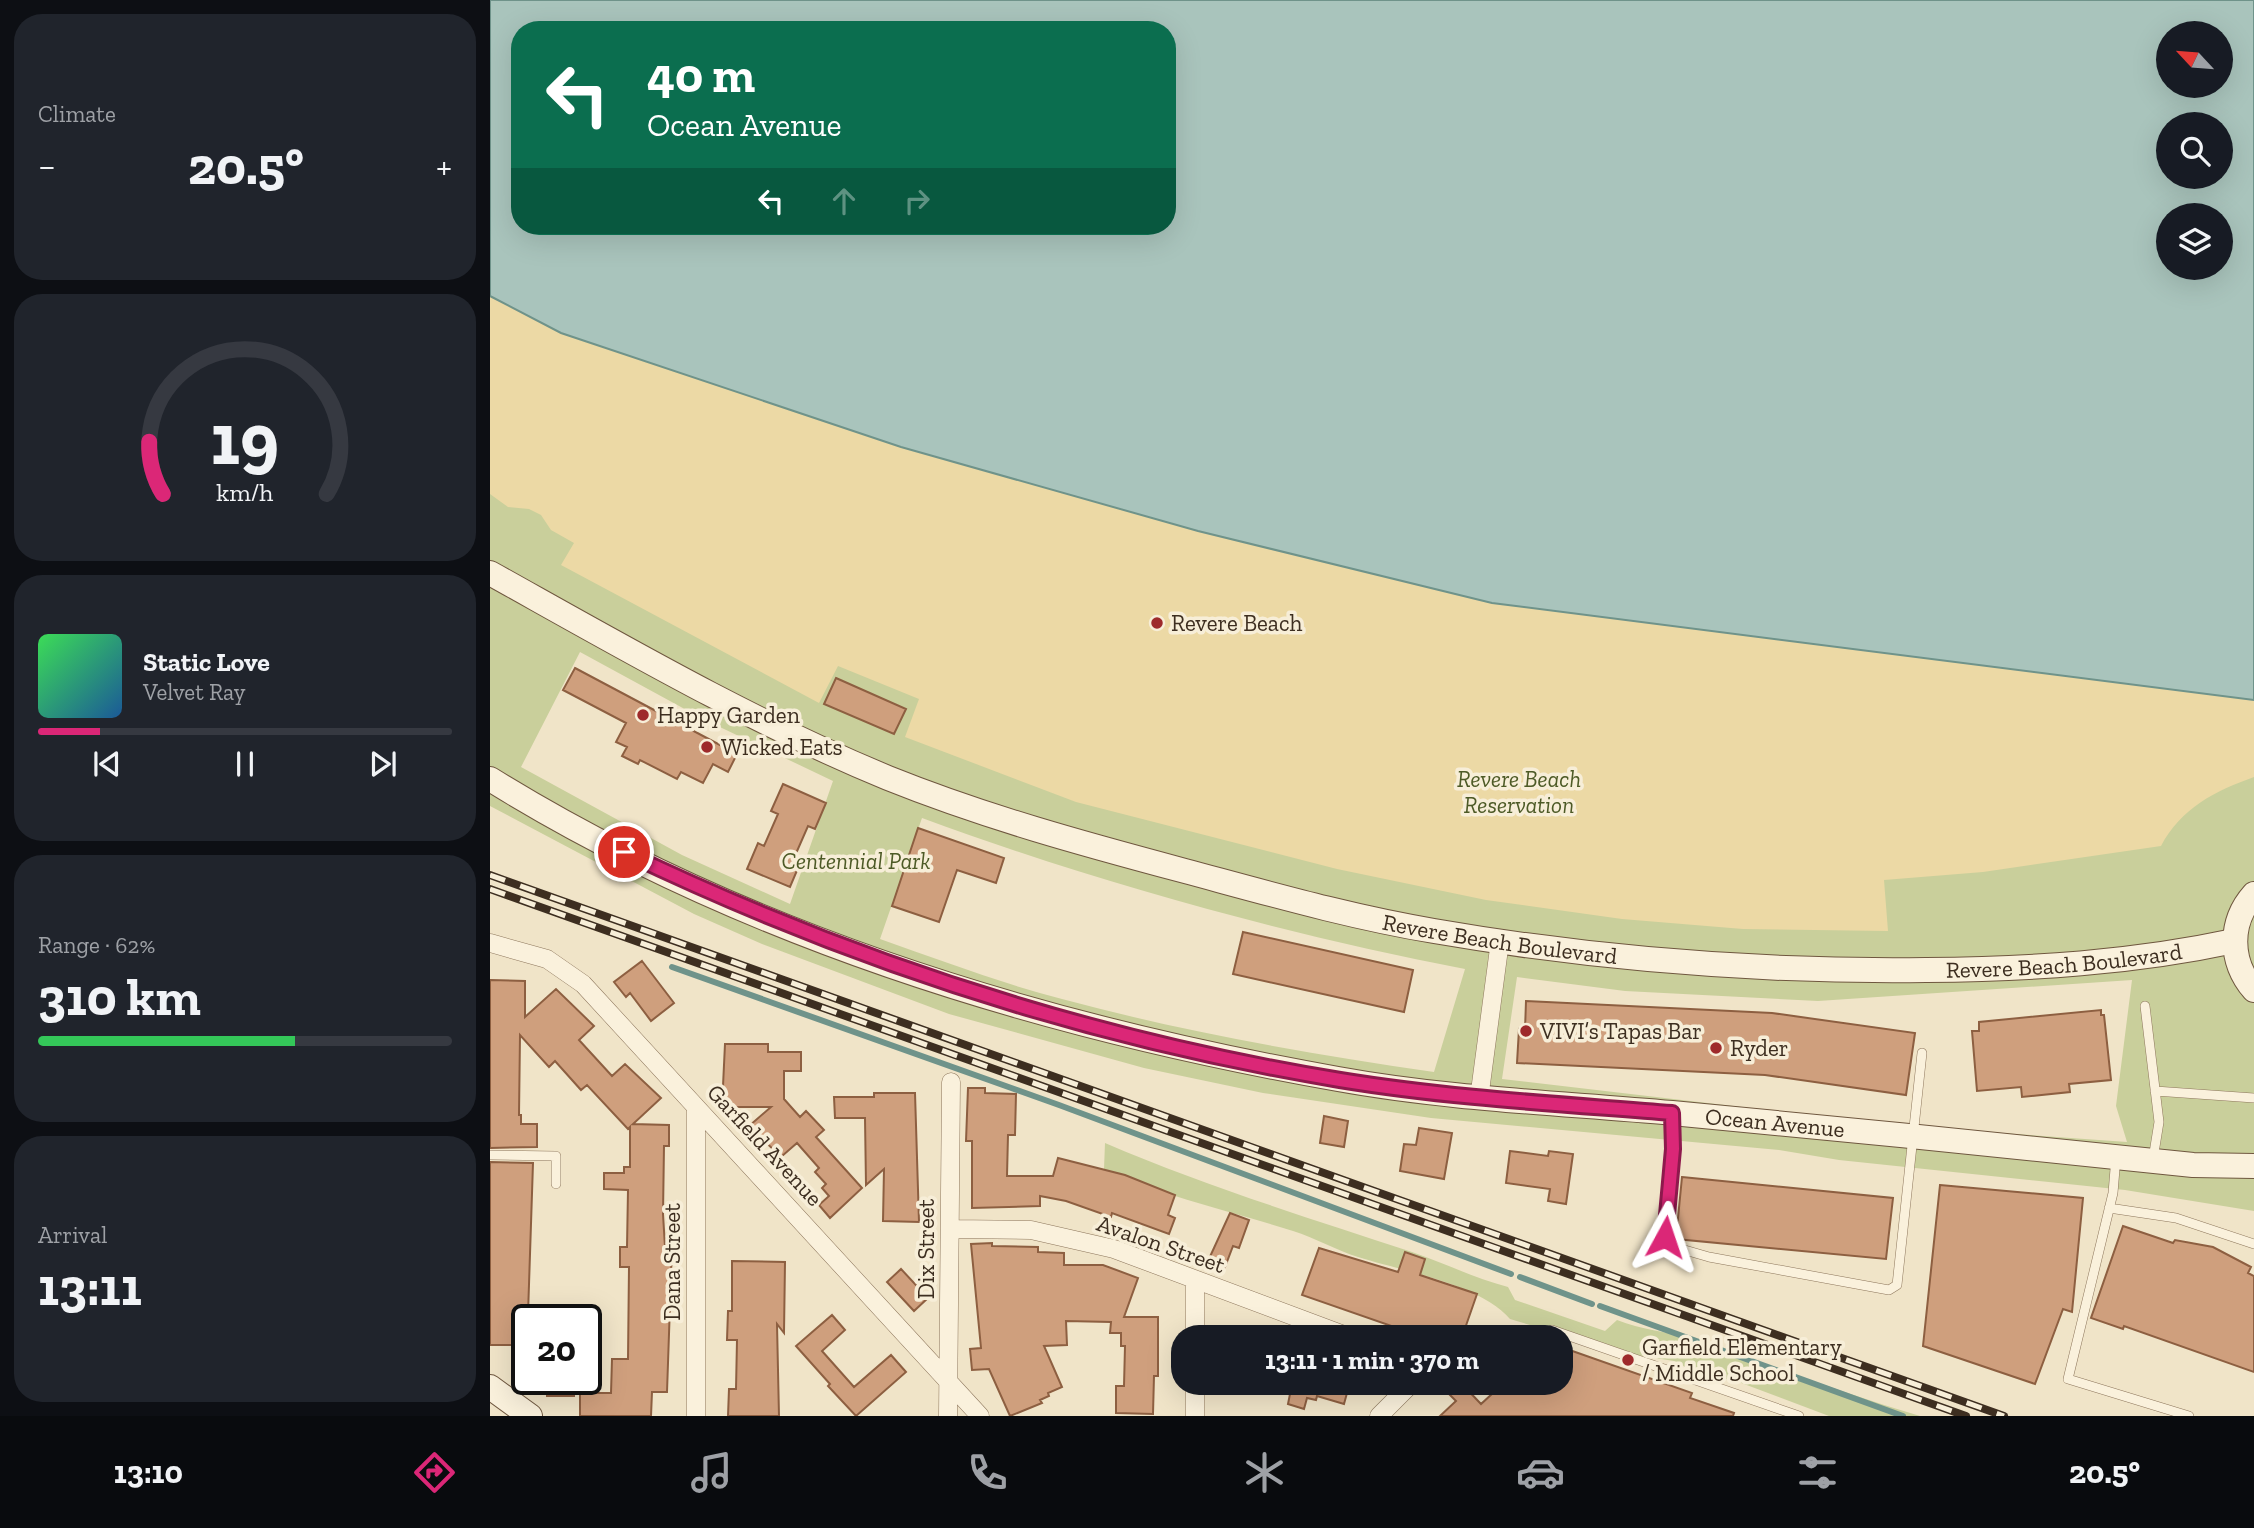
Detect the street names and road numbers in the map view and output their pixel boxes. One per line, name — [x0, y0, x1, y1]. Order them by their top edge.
street label: Revere Beach Boulevard — [1380, 908, 1619, 970]
street label: Revere Beach Boulevard — [1946, 937, 2184, 984]
street label: Garfield Avenue — [701, 1078, 829, 1212]
street label: Ocean Avenue — [1704, 1102, 1846, 1143]
street label: Dix Street — [912, 1198, 940, 1299]
street label: Dana Street — [658, 1203, 686, 1321]
street label: Avalon Street — [1093, 1209, 1229, 1279]

